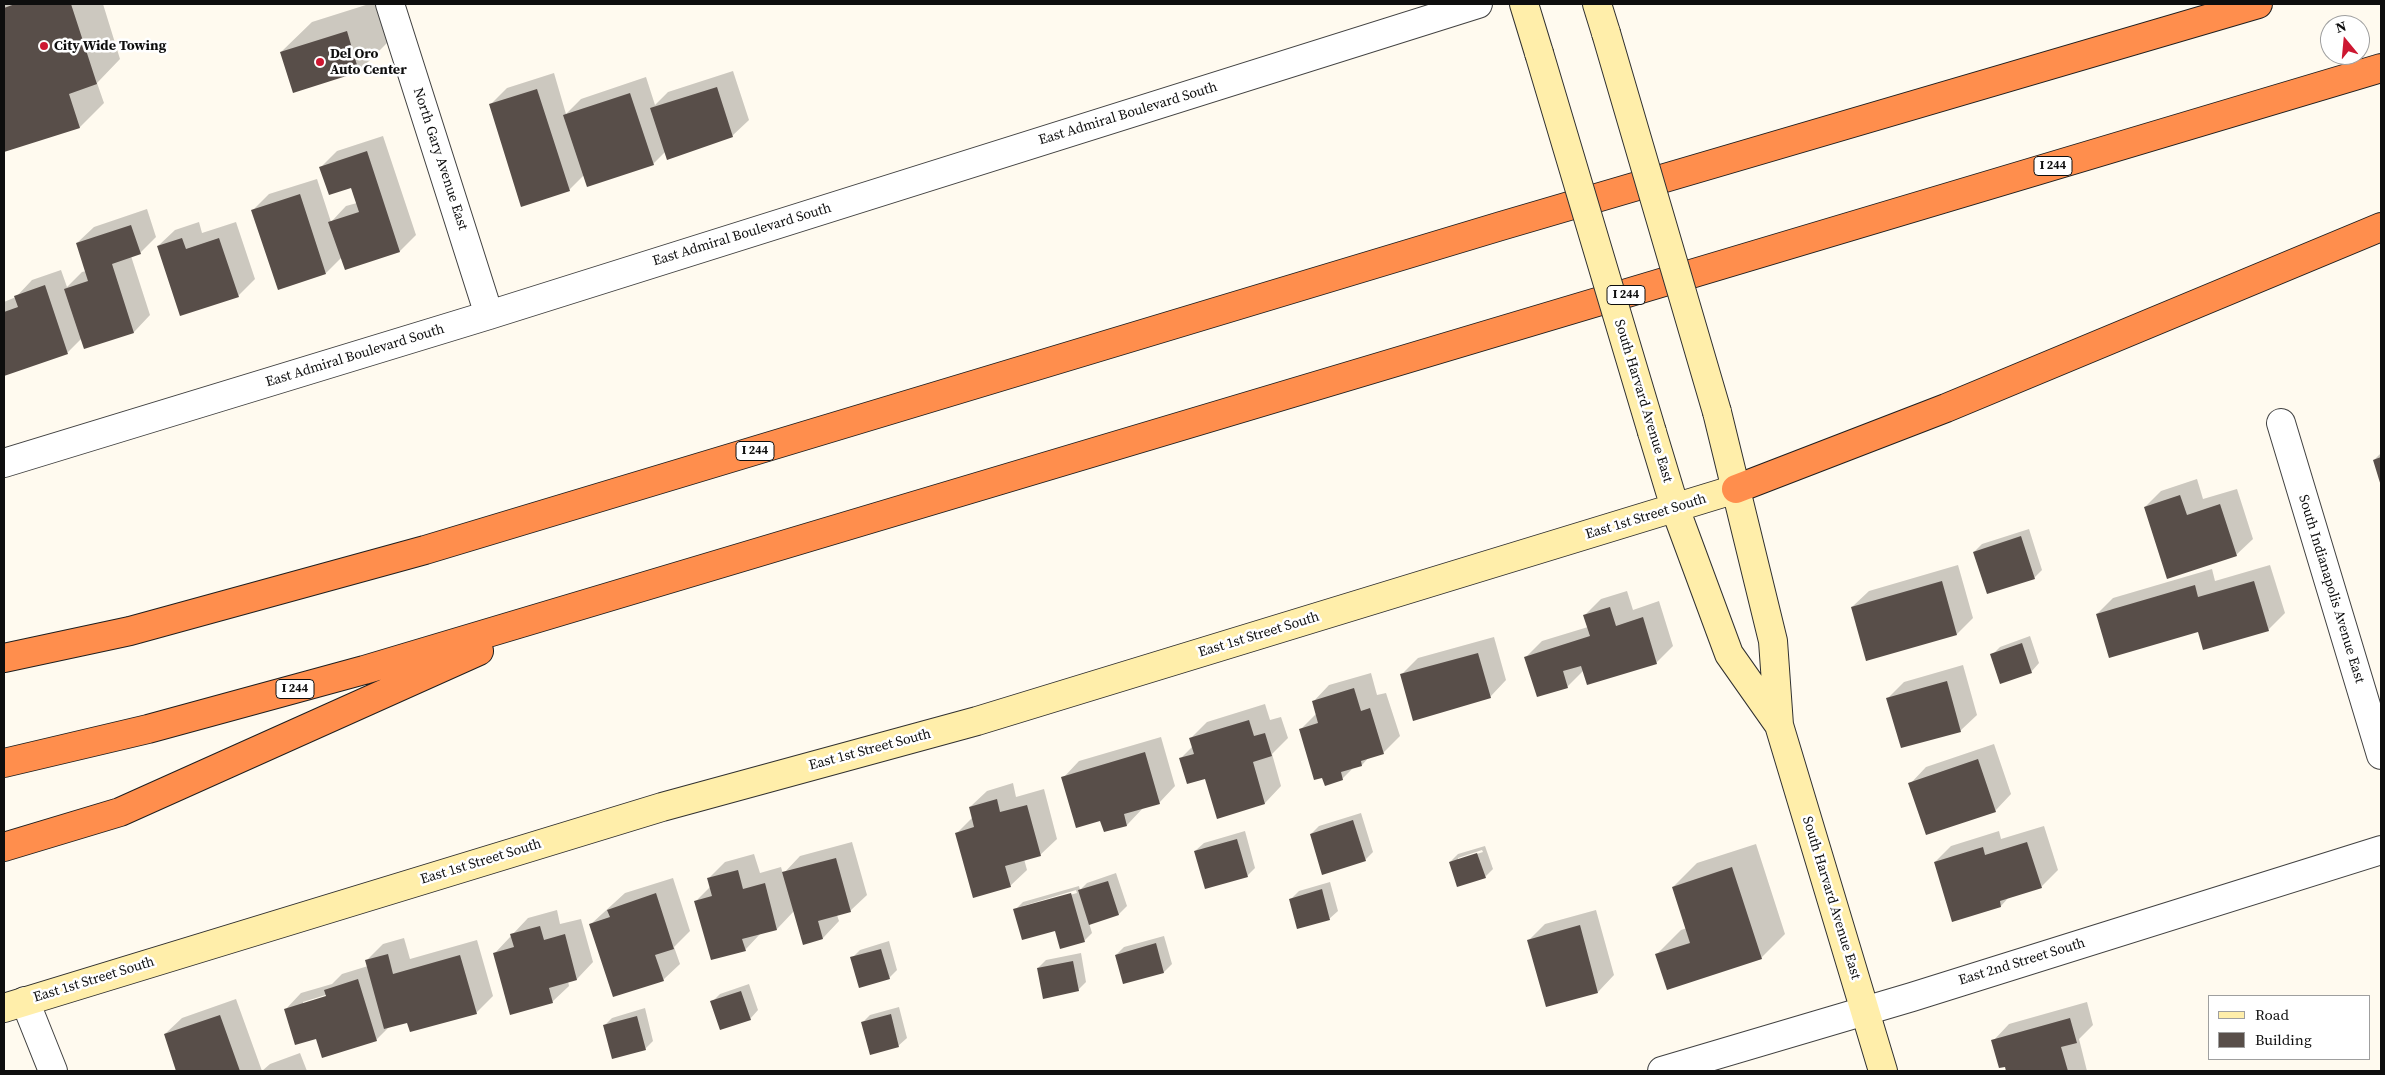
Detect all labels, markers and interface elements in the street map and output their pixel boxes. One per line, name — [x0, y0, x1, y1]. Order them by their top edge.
north arrow — [2320, 15, 2370, 65]
text: N — [2333, 16, 2349, 38]
place label: City Wide Towing — [54, 38, 166, 54]
marker: City Wide Towing — [38, 40, 50, 52]
place label: Del Oro Auto Center — [330, 46, 407, 78]
marker: Del Oro Auto Center — [314, 56, 326, 68]
street label: East Admiral Boulevard South — [1037, 79, 1219, 149]
street label: North Gary Avenue East — [409, 86, 471, 232]
road number: I 244 — [2034, 157, 2072, 176]
street label: East Admiral Boulevard South — [651, 200, 833, 270]
road number: I 244 — [1607, 286, 1645, 304]
street label: South Harvard Avenue East — [1610, 318, 1676, 484]
street label: East Admiral Boulevard South — [264, 321, 446, 391]
road number: I 244 — [736, 442, 774, 461]
street label: East 1st Street South — [1583, 491, 1709, 543]
street label: South Indianapolis Avenue East — [2294, 493, 2368, 685]
street label: East 1st Street South — [1196, 609, 1322, 661]
road number: I 244 — [276, 680, 314, 699]
street label: East 1st Street South — [807, 726, 933, 774]
street label: South Harvard Avenue East — [1798, 815, 1864, 981]
street label: East 1st Street South — [418, 836, 544, 888]
street label: East 2nd Street South — [1957, 935, 2087, 989]
street label: East 1st Street South — [31, 954, 157, 1006]
legend — [2208, 995, 2370, 1060]
text: Road — [2255, 1004, 2289, 1025]
text: Building — [2255, 1029, 2312, 1050]

